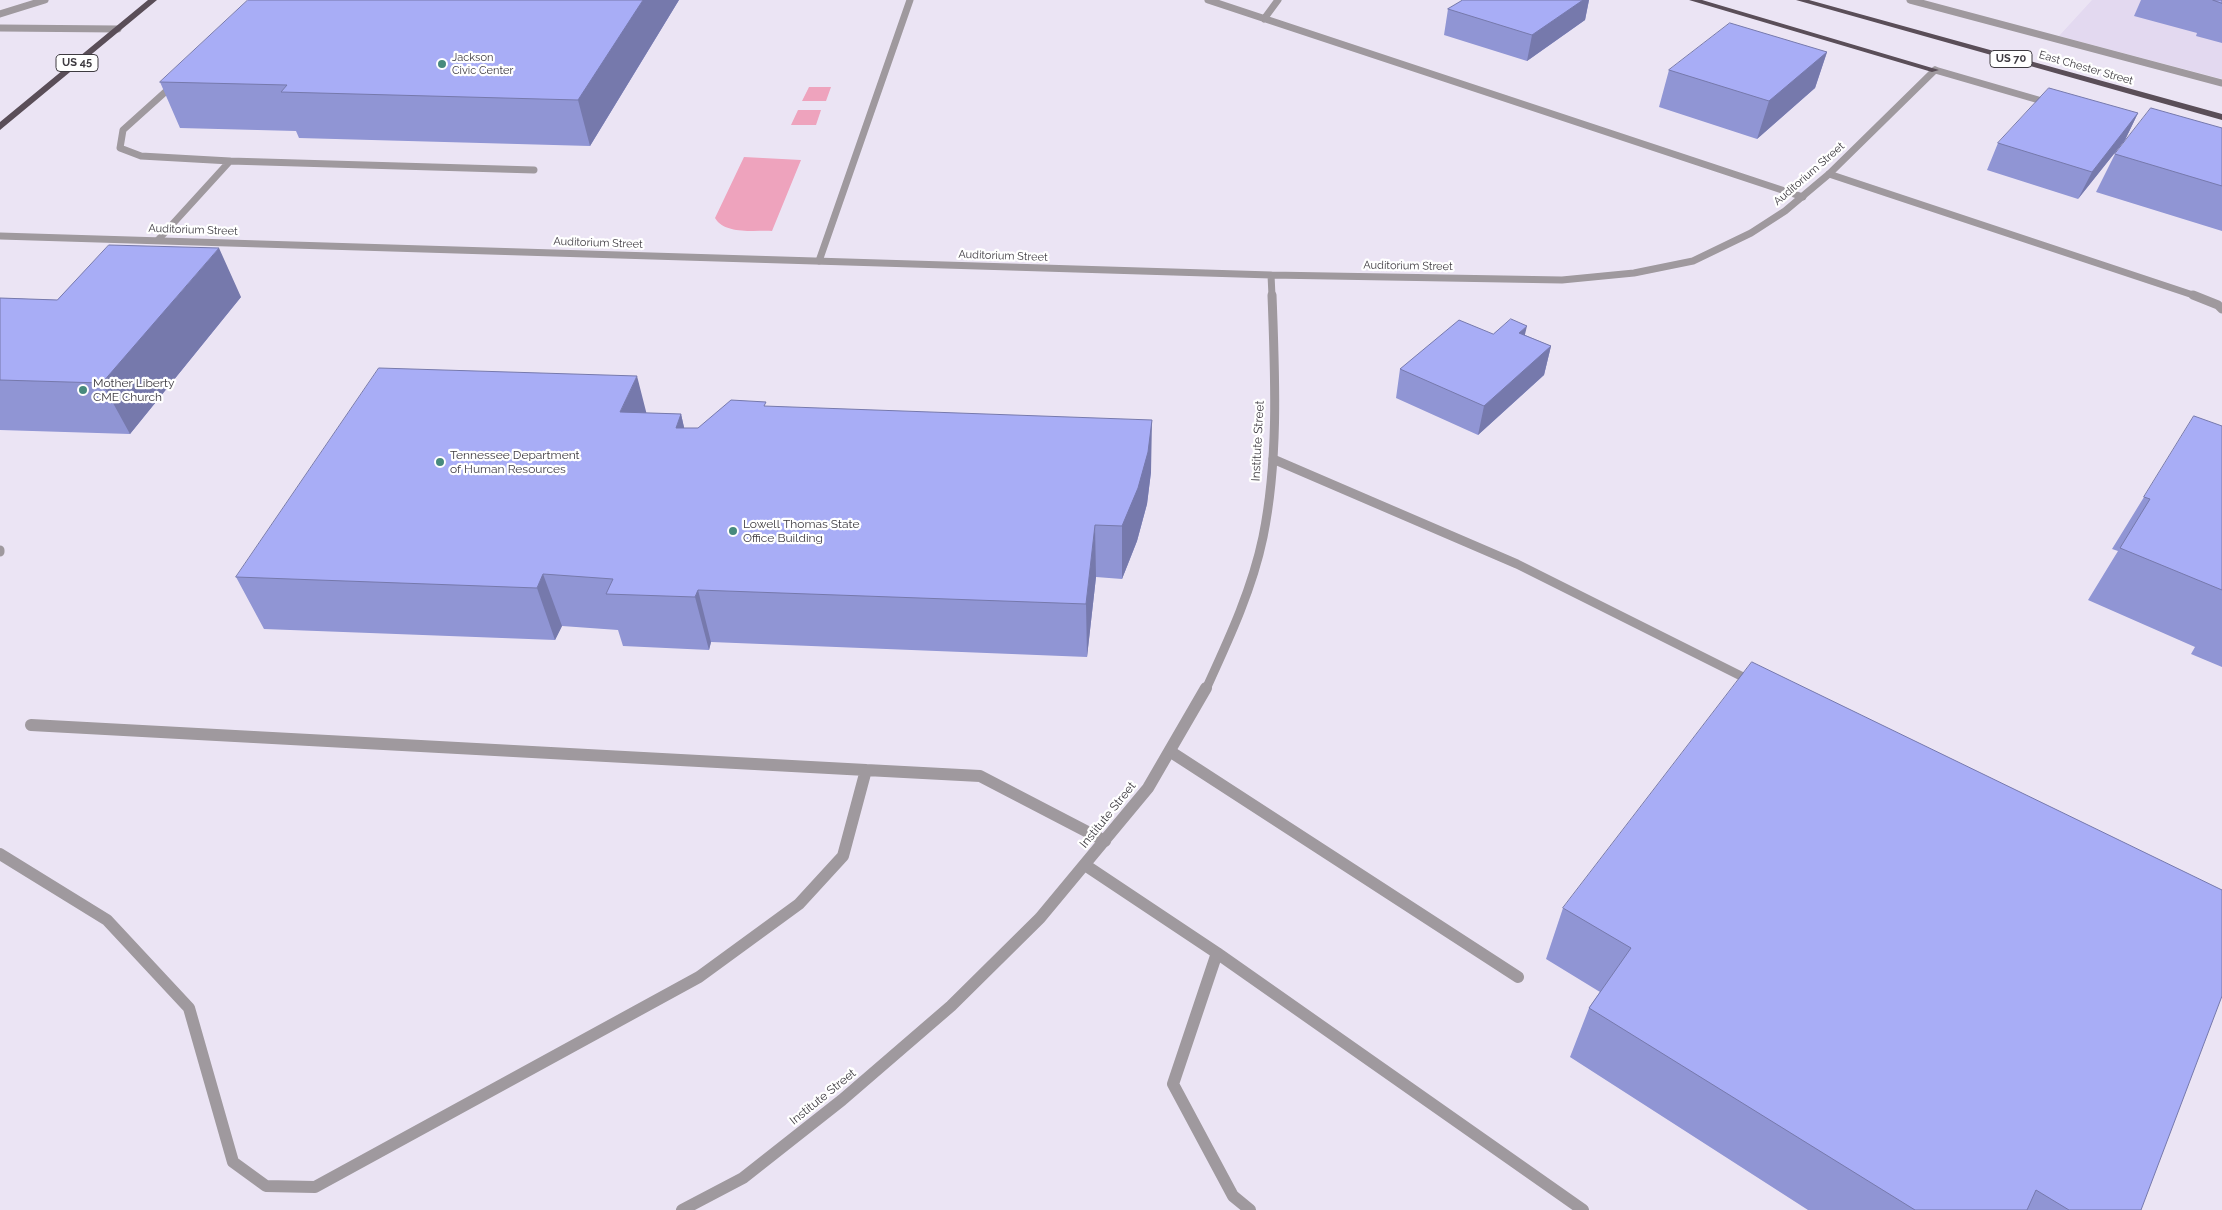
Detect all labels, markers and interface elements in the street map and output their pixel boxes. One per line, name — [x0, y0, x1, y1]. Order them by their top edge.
street label: East Chester Street — [2037, 48, 2135, 88]
place label: Jackson Civic Center — [452, 51, 513, 77]
road number: US 70 — [1990, 51, 2032, 68]
road number: US 45 — [56, 54, 98, 72]
marker: Jackson Civic Center — [436, 58, 448, 70]
street label: Auditorium Street — [1771, 140, 1847, 208]
street label: Auditorium Street — [148, 222, 238, 238]
street label: Auditorium Street — [553, 235, 643, 251]
street label: Auditorium Street — [958, 248, 1048, 264]
street label: Auditorium Street — [1363, 259, 1453, 273]
place label: Mother Liberty CME Church — [93, 376, 175, 404]
marker: Mother Liberty CME Church — [77, 384, 89, 396]
street label: Institute Street — [1249, 400, 1267, 482]
place label: Tennessee Department of Human Resources — [450, 448, 580, 476]
marker: Tennessee Department of Human Resources — [434, 456, 446, 468]
place label: Lowell Thomas State Office Building — [743, 517, 859, 545]
marker: Lowell Thomas State Office Building — [727, 525, 739, 537]
street label: Institute Street — [1077, 779, 1139, 851]
street label: Institute Street — [787, 1066, 859, 1128]

